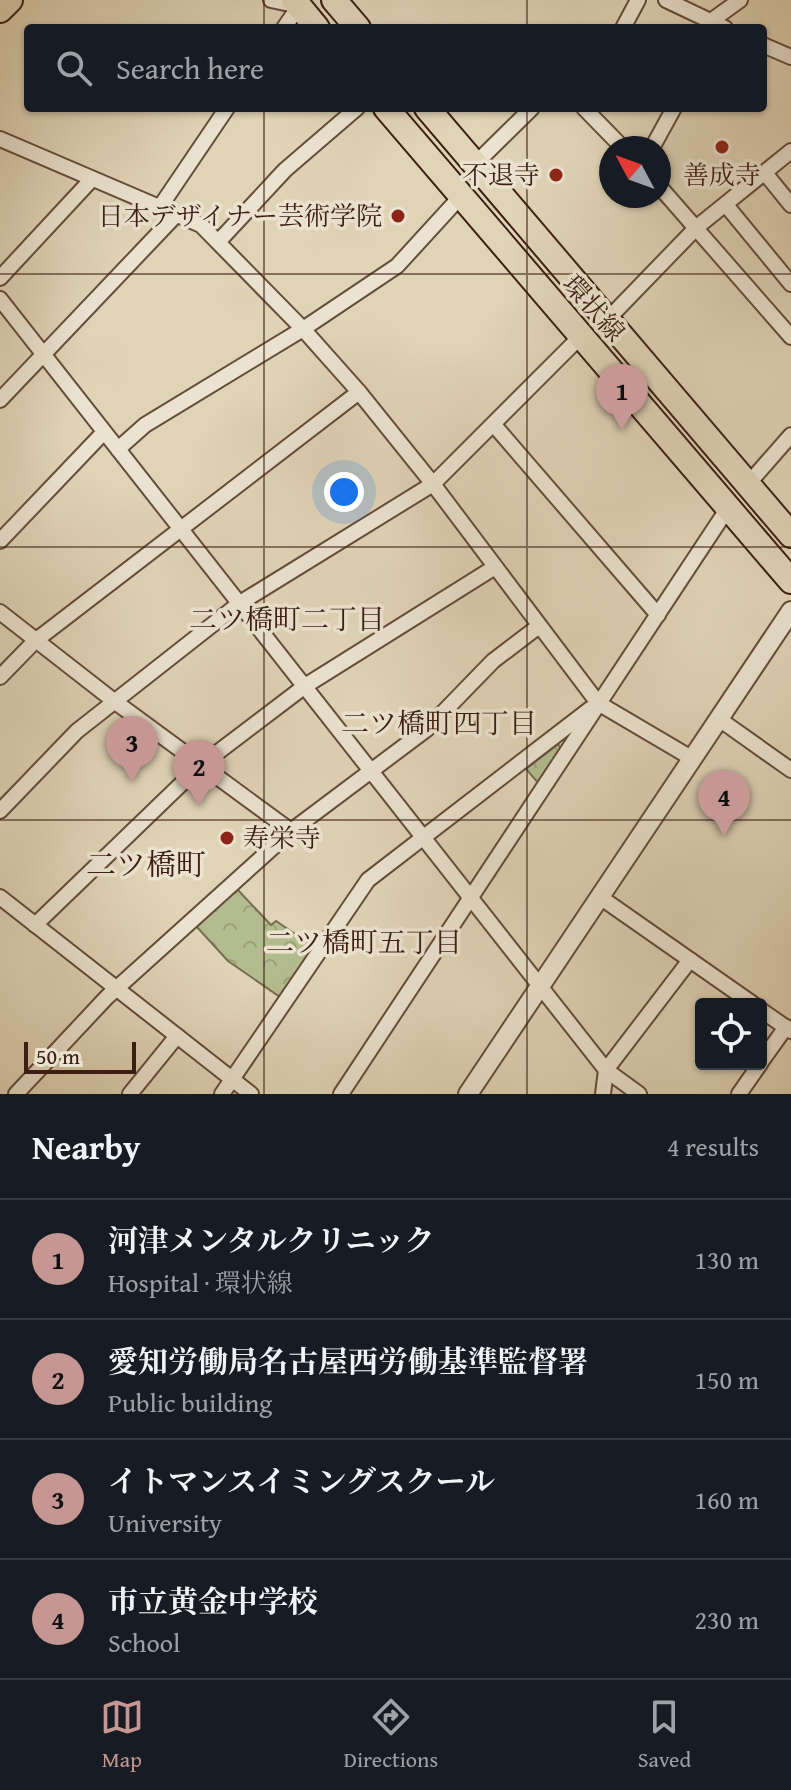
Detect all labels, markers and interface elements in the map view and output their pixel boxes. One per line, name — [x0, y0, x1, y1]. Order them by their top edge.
search box — [24, 24, 767, 112]
icon: search — [52, 46, 96, 90]
text: Search here — [116, 46, 264, 90]
north arrow — [599, 136, 671, 208]
marker: 善成寺 — [713, 138, 731, 156]
place label: 不退寺 — [462, 155, 540, 194]
place label: 善成寺 — [683, 155, 761, 194]
marker: 不退寺 — [547, 166, 565, 184]
place label: 日本デザイナー芸術学院 — [98, 196, 382, 235]
marker: 日本デザイナー芸術学院 — [389, 207, 407, 225]
street label: 環状線 — [554, 265, 635, 350]
pin: 1 — [596, 364, 648, 430]
your location — [324, 472, 364, 512]
district label: 二ツ橋町二丁目 — [189, 598, 385, 639]
district label: 二ツ橋町四丁目 — [341, 702, 537, 743]
pin: 3 — [106, 716, 158, 782]
pin: 2 — [173, 740, 225, 806]
pin: 4 — [698, 770, 750, 836]
place label: 寿栄寺 — [243, 818, 321, 857]
marker: 寿栄寺 — [218, 829, 236, 847]
district label: 二ツ橋町 — [86, 842, 206, 886]
district label: 二ツ橋町五丁目 — [266, 921, 462, 962]
map controls — [695, 998, 767, 1070]
button: locate — [695, 998, 767, 1070]
scale bar — [24, 1038, 136, 1074]
text: 50 m — [36, 1040, 80, 1072]
text: Nearby — [32, 1122, 141, 1171]
text: 4 results — [667, 1127, 759, 1166]
text: 河津メンタルクリニック — [108, 1218, 434, 1262]
text: 1 — [51, 1240, 65, 1279]
text: 130 m — [694, 1240, 759, 1279]
text: Hospital · 環状線 — [108, 1263, 293, 1302]
text: 愛知労働局名古屋西労働基準監督署 — [108, 1339, 588, 1383]
text: 2 — [51, 1360, 65, 1399]
text: 150 m — [694, 1360, 759, 1399]
text: Public building — [108, 1383, 272, 1422]
text: イトマンスイミングスクール — [108, 1459, 495, 1503]
text: 3 — [51, 1480, 65, 1519]
text: 160 m — [694, 1480, 759, 1519]
text: University — [108, 1503, 222, 1542]
text: 市立黄金中学校 — [108, 1579, 318, 1623]
text: 4 — [51, 1600, 65, 1639]
text: 230 m — [694, 1600, 759, 1639]
text: School — [108, 1623, 180, 1662]
tab: Map — [100, 1695, 144, 1775]
tab: Directions — [344, 1695, 438, 1775]
tab: Saved — [638, 1695, 691, 1775]

